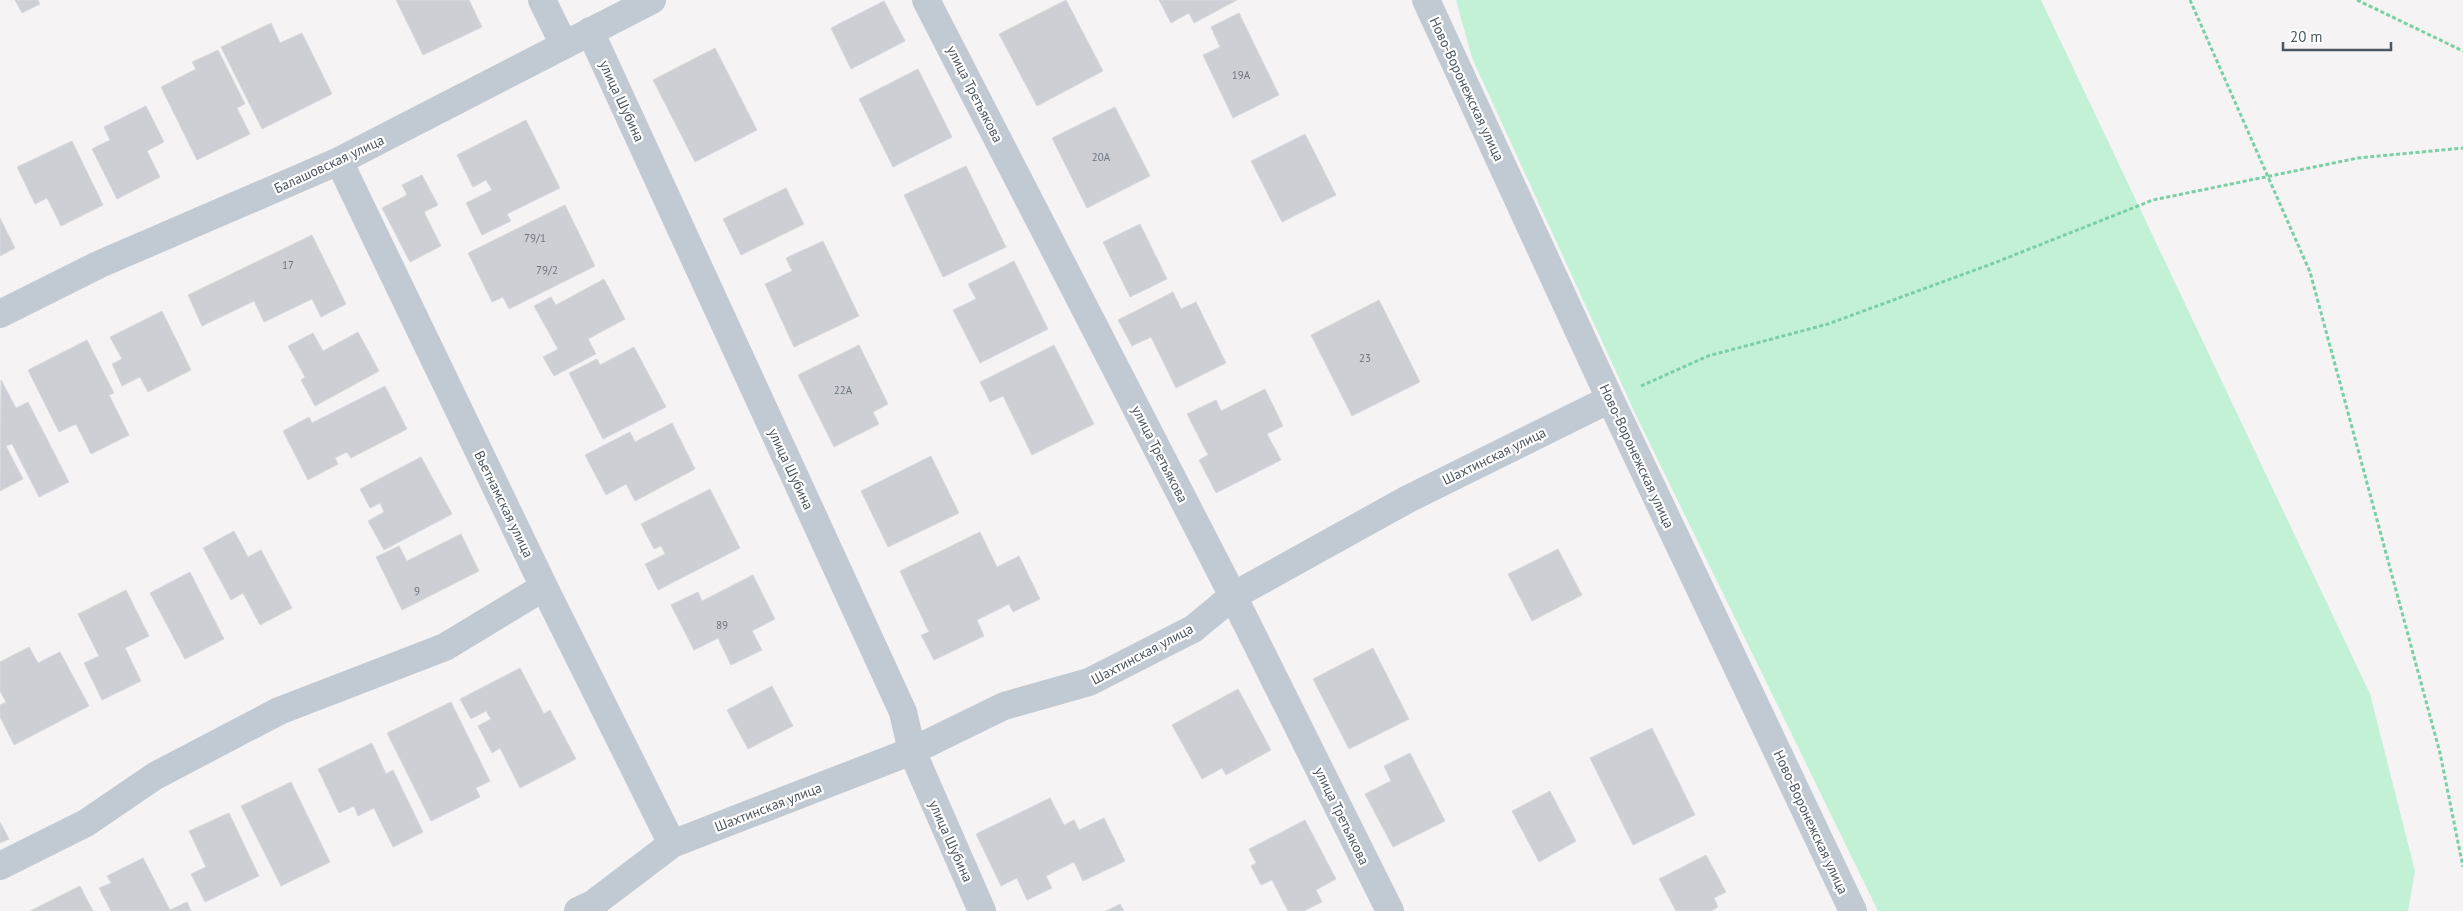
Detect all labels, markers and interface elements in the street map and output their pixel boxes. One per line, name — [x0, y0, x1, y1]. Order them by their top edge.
street label: Ново-Воронежская улица — [1426, 14, 1508, 164]
scale bar — [2283, 20, 2390, 52]
text: 20 m — [2290, 27, 2323, 46]
street label: улица Третьякова — [943, 42, 1007, 146]
street label: улица Шубина — [595, 57, 649, 145]
house number: 19А — [1232, 68, 1251, 82]
street label: Балашовская улица — [271, 131, 387, 197]
house number: 20А — [1092, 150, 1111, 164]
house number: 79/1 — [524, 231, 546, 245]
house number: 17 — [282, 258, 294, 272]
house number: 79/2 — [536, 263, 558, 277]
house number: 23 — [1359, 351, 1371, 365]
street label: Ново-Воронежская улица — [1596, 381, 1678, 531]
house number: 22А — [834, 383, 853, 397]
street label: улица Третьякова — [1128, 402, 1192, 506]
street label: Шахтинская улица — [1439, 423, 1549, 489]
street label: улица Шубина — [764, 425, 818, 513]
street label: Вьетнамская улица — [470, 448, 538, 560]
house number: 9 — [414, 584, 420, 598]
house number: 89 — [716, 618, 728, 632]
street label: Шахтинская улица — [1088, 619, 1196, 689]
street label: Ново-Воронежская улица — [1770, 747, 1852, 897]
street label: улица Третьякова — [1311, 764, 1373, 868]
street label: Шахтинская улица — [712, 778, 824, 836]
street label: улица Шубина — [925, 797, 977, 885]

